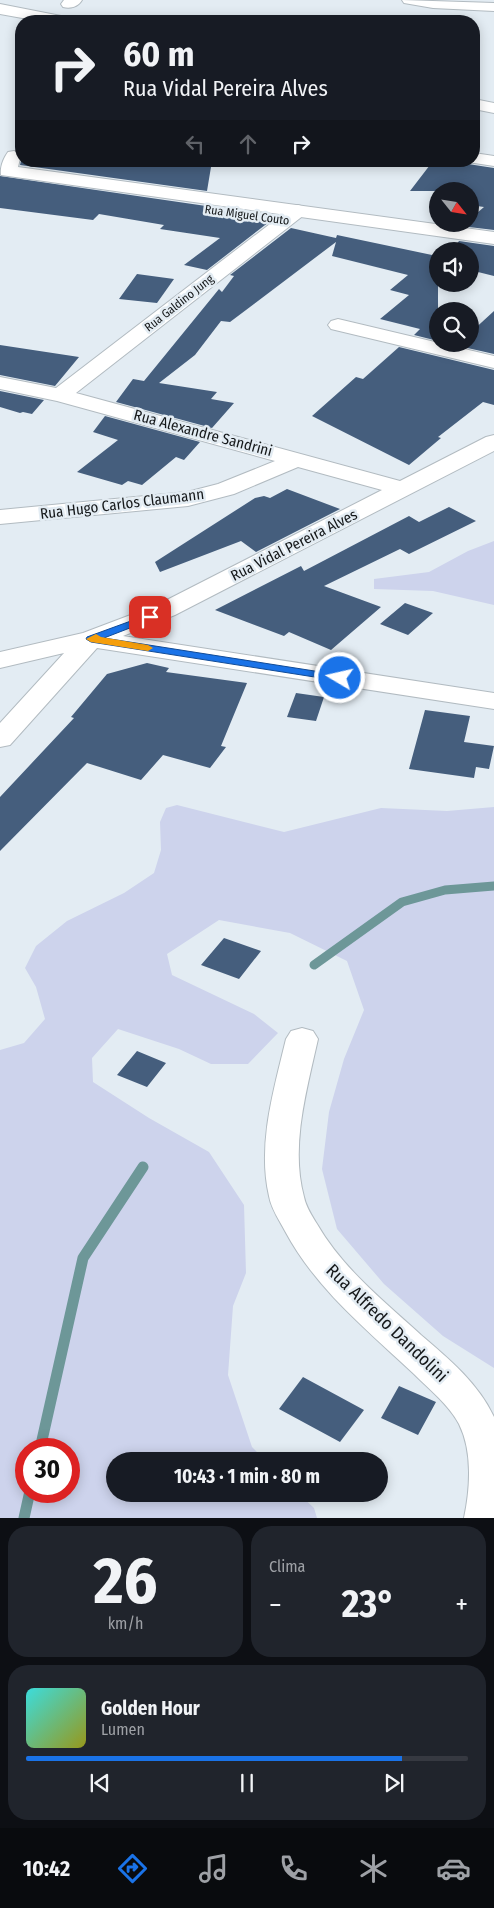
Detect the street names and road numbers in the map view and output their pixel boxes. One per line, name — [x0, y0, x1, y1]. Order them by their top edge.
street label: Rua Miguel Couto — [204, 202, 290, 228]
street label: Rua Galdino Jung — [142, 272, 217, 334]
street label: Rua Alexandre Sandrini — [132, 406, 274, 460]
street label: Rua Hugo Carlos Claumann — [39, 485, 205, 523]
street label: Rua Vidal Pereira Alves — [228, 505, 360, 585]
street label: Rua Alfredo Dandolini — [321, 1259, 453, 1387]

